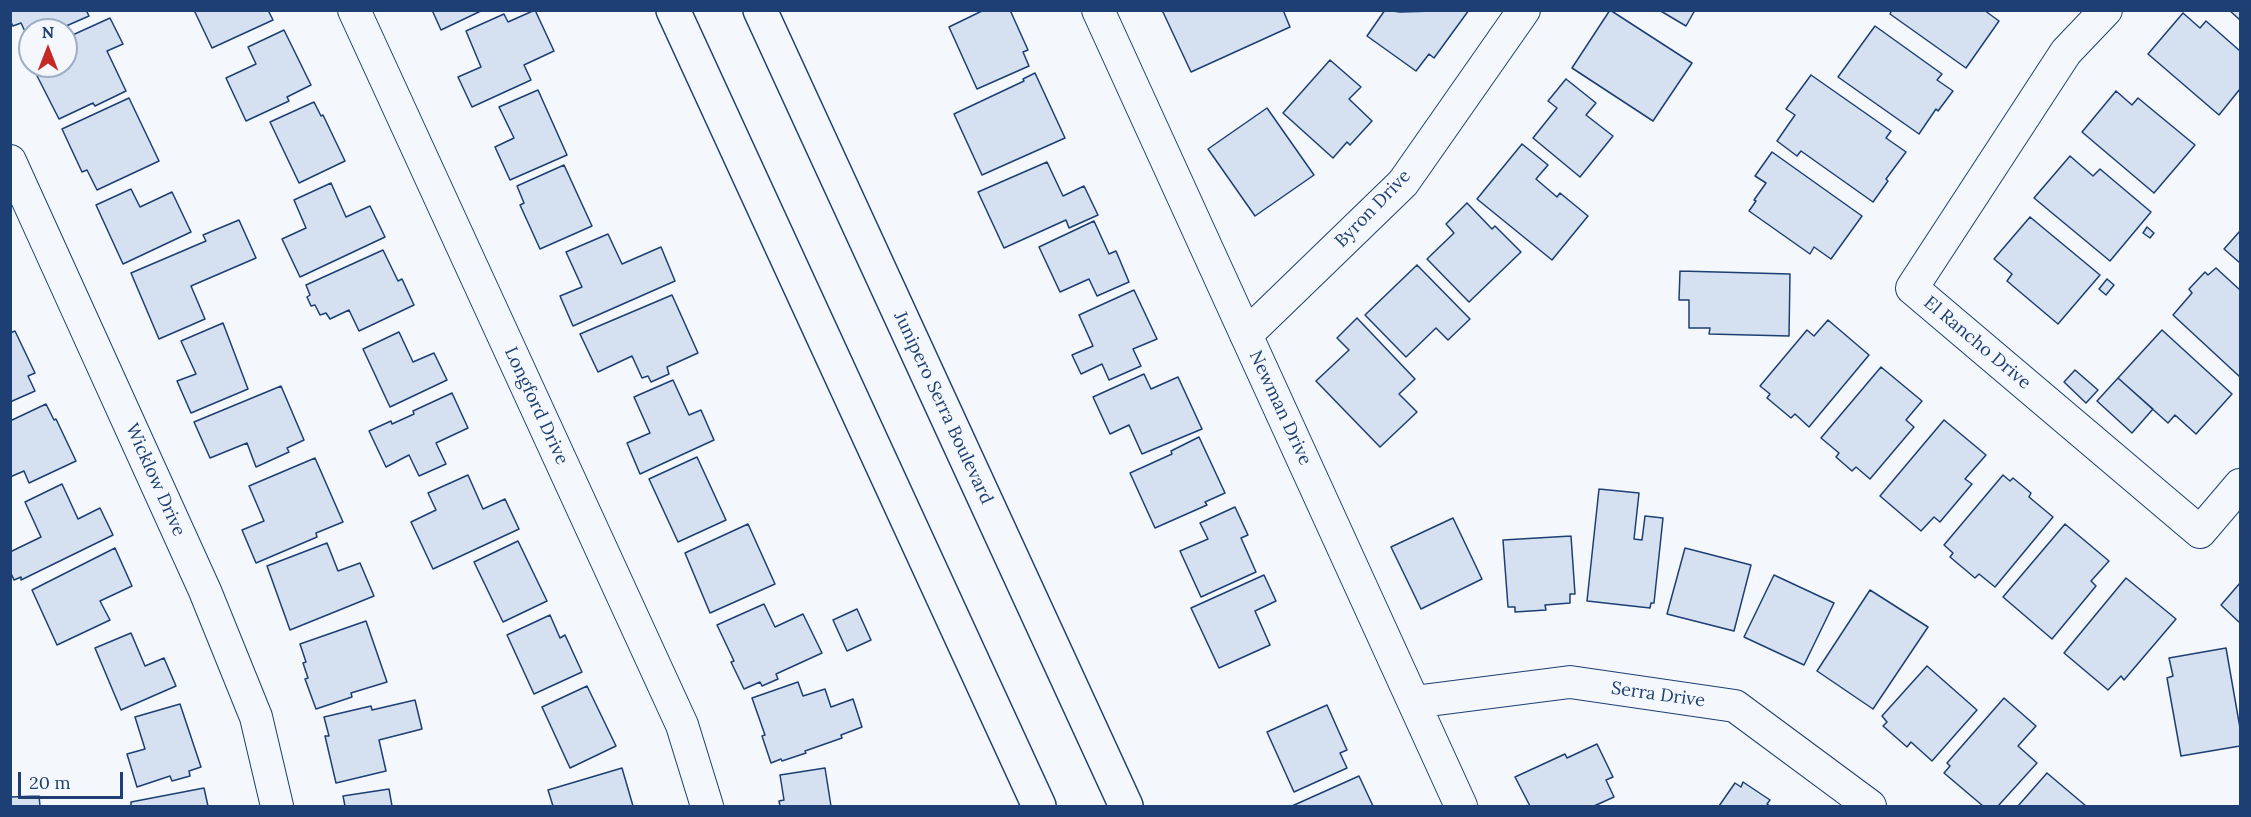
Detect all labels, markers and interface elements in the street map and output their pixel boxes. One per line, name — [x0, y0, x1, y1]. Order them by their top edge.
north arrow — [18, 18, 78, 78]
text: N — [42, 22, 54, 42]
street label: Byron Drive — [1331, 166, 1415, 252]
street label: El Rancho Drive — [1919, 292, 2035, 394]
street label: Junipero Serra Boulevard — [889, 308, 997, 508]
street label: Longford Drive — [499, 344, 573, 468]
street label: Newman Drive — [1244, 347, 1316, 469]
street label: Wicklow Drive — [120, 420, 190, 540]
street label: Serra Drive — [1610, 678, 1706, 712]
scale bar — [21, 760, 126, 798]
text: 20 m — [29, 771, 71, 794]

